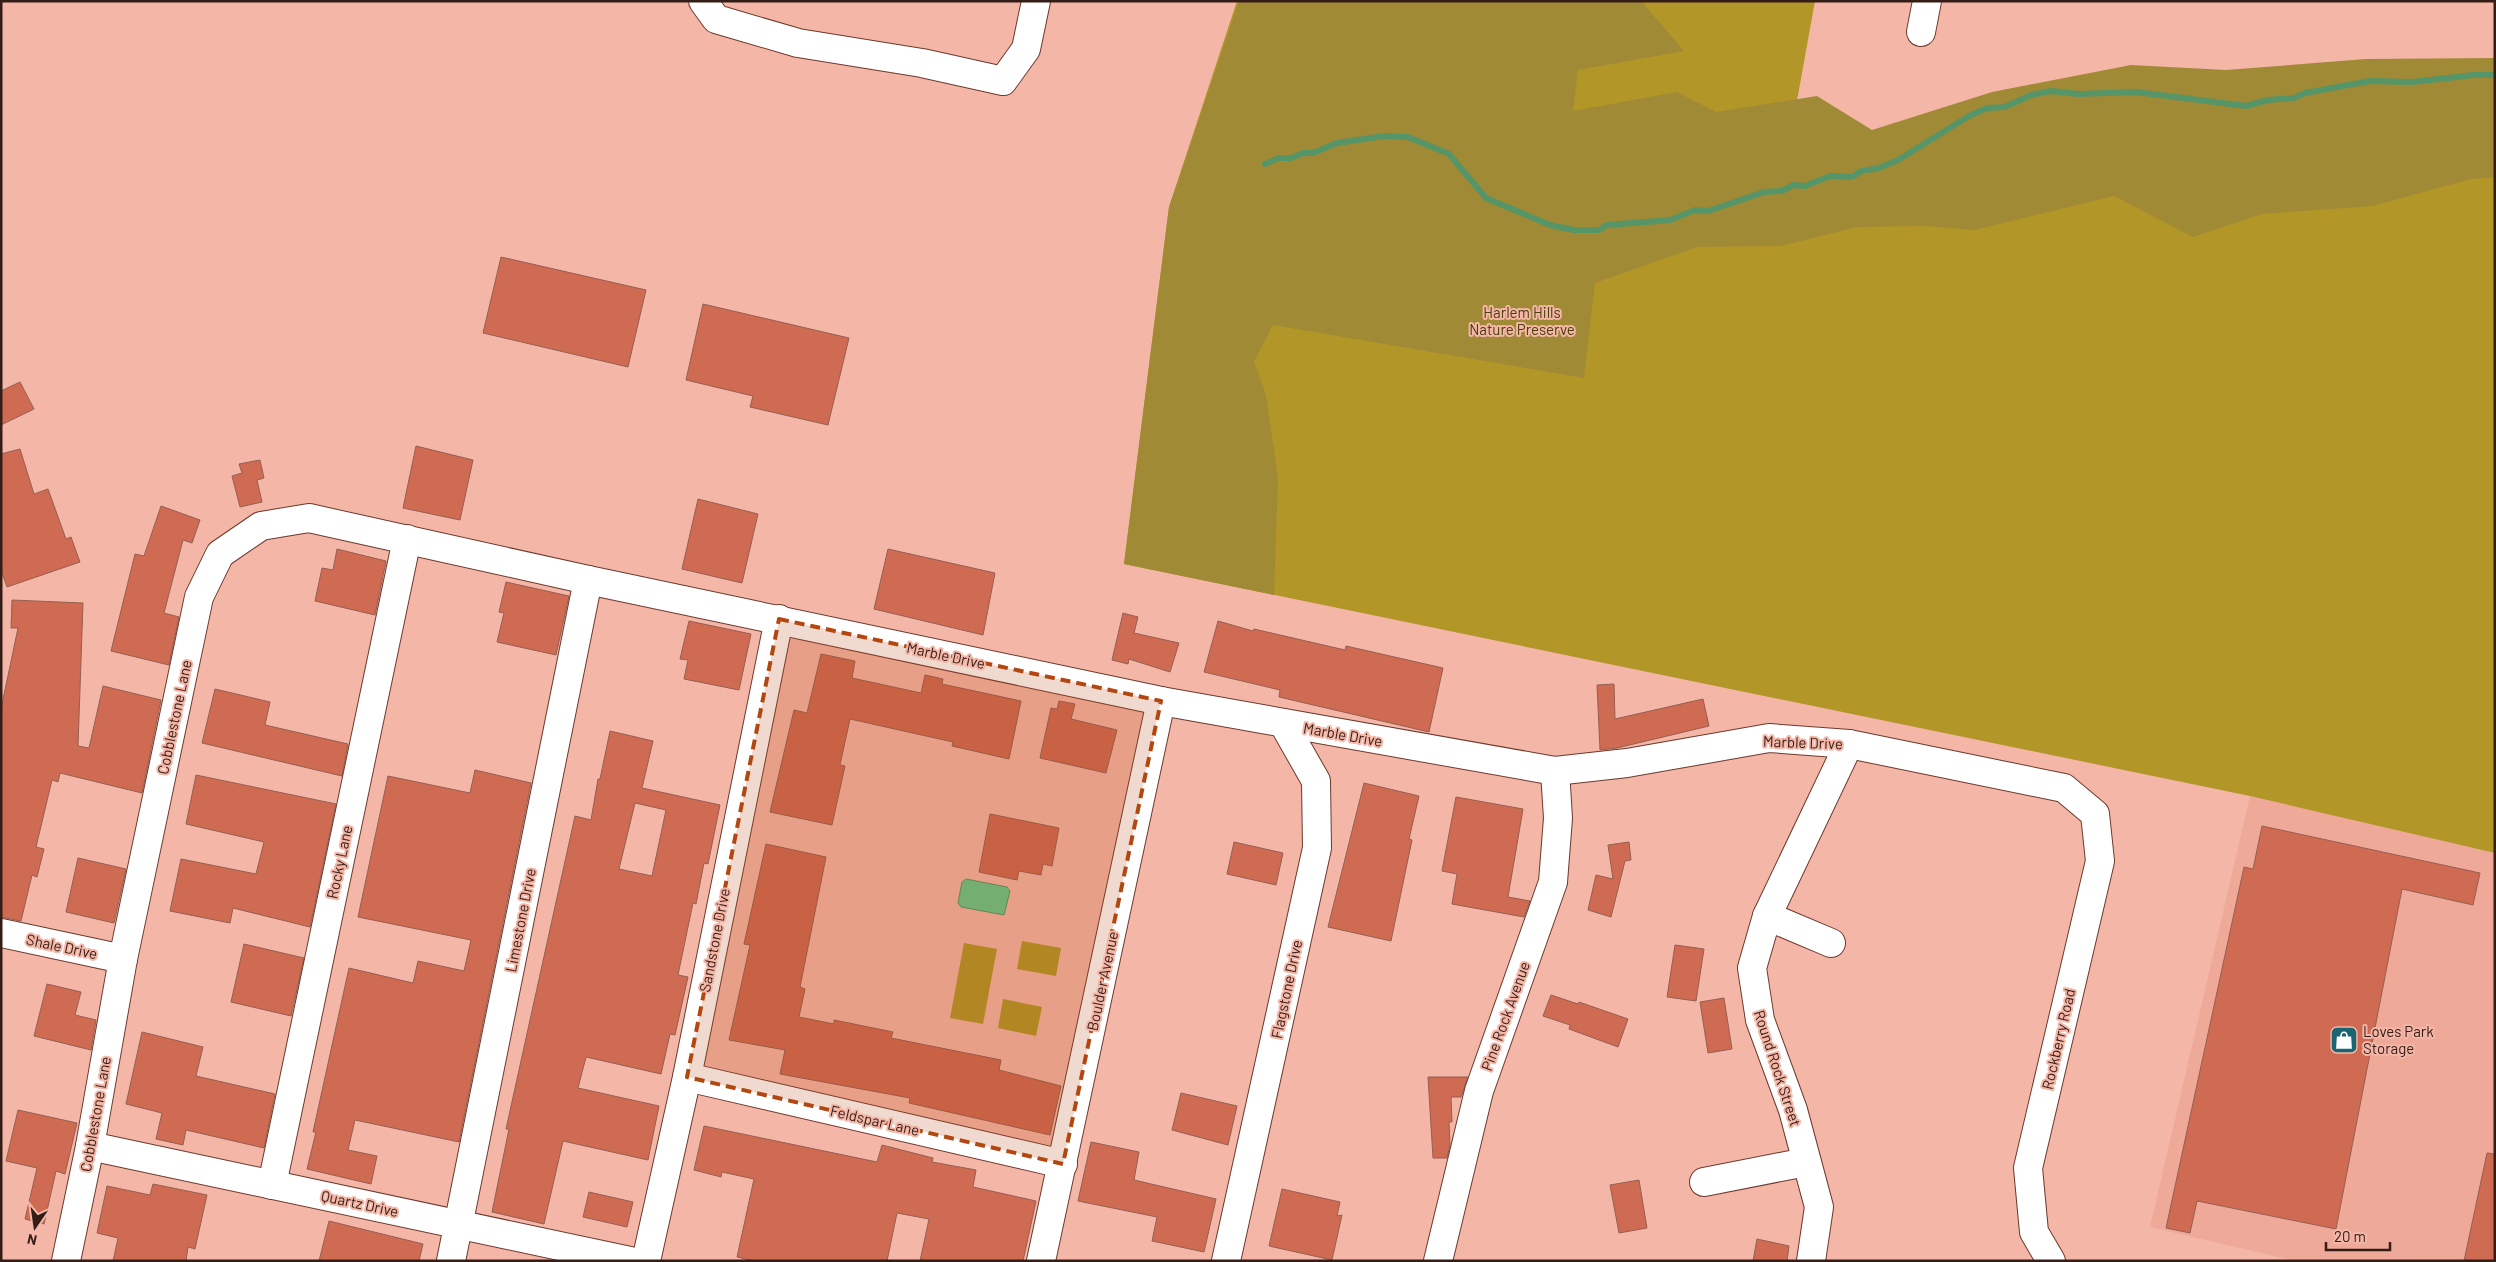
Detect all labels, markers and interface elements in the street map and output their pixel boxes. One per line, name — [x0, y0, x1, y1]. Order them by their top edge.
park label: Harlem Hills Nature Preserve — [1469, 303, 1575, 338]
street label: Marble Drive — [905, 638, 987, 672]
street label: Cobblestone Lane — [153, 658, 195, 776]
street label: Marble Drive — [1302, 718, 1384, 750]
street label: Marble Drive — [1763, 732, 1843, 752]
street label: Rocky Lane — [322, 824, 356, 900]
street label: Limestone Drive — [501, 866, 539, 974]
street label: Sandstone Drive — [695, 886, 733, 994]
street label: Shale Drive — [25, 930, 99, 962]
street label: Boulder Avenue — [1083, 930, 1121, 1032]
street label: Flagstone Drive — [1267, 938, 1305, 1040]
street label: Pine Rock Avenue — [1477, 959, 1533, 1073]
street label: Rockberry Road — [2038, 987, 2078, 1091]
street label: Round Rock Street — [1751, 1008, 1805, 1128]
place label: Loves Park Storage — [2363, 1022, 2434, 1057]
shop icon: Loves Park Storage — [2329, 1025, 2359, 1055]
street label: Cobblestone Lane — [76, 1055, 114, 1173]
street label: Feldspar Lane — [828, 1101, 922, 1139]
street label: Quartz Drive — [320, 1186, 400, 1220]
north arrow — [10, 1202, 60, 1252]
scale bar — [2326, 1220, 2390, 1252]
text: 20 m — [2334, 1227, 2366, 1245]
text: N — [26, 1231, 38, 1249]

